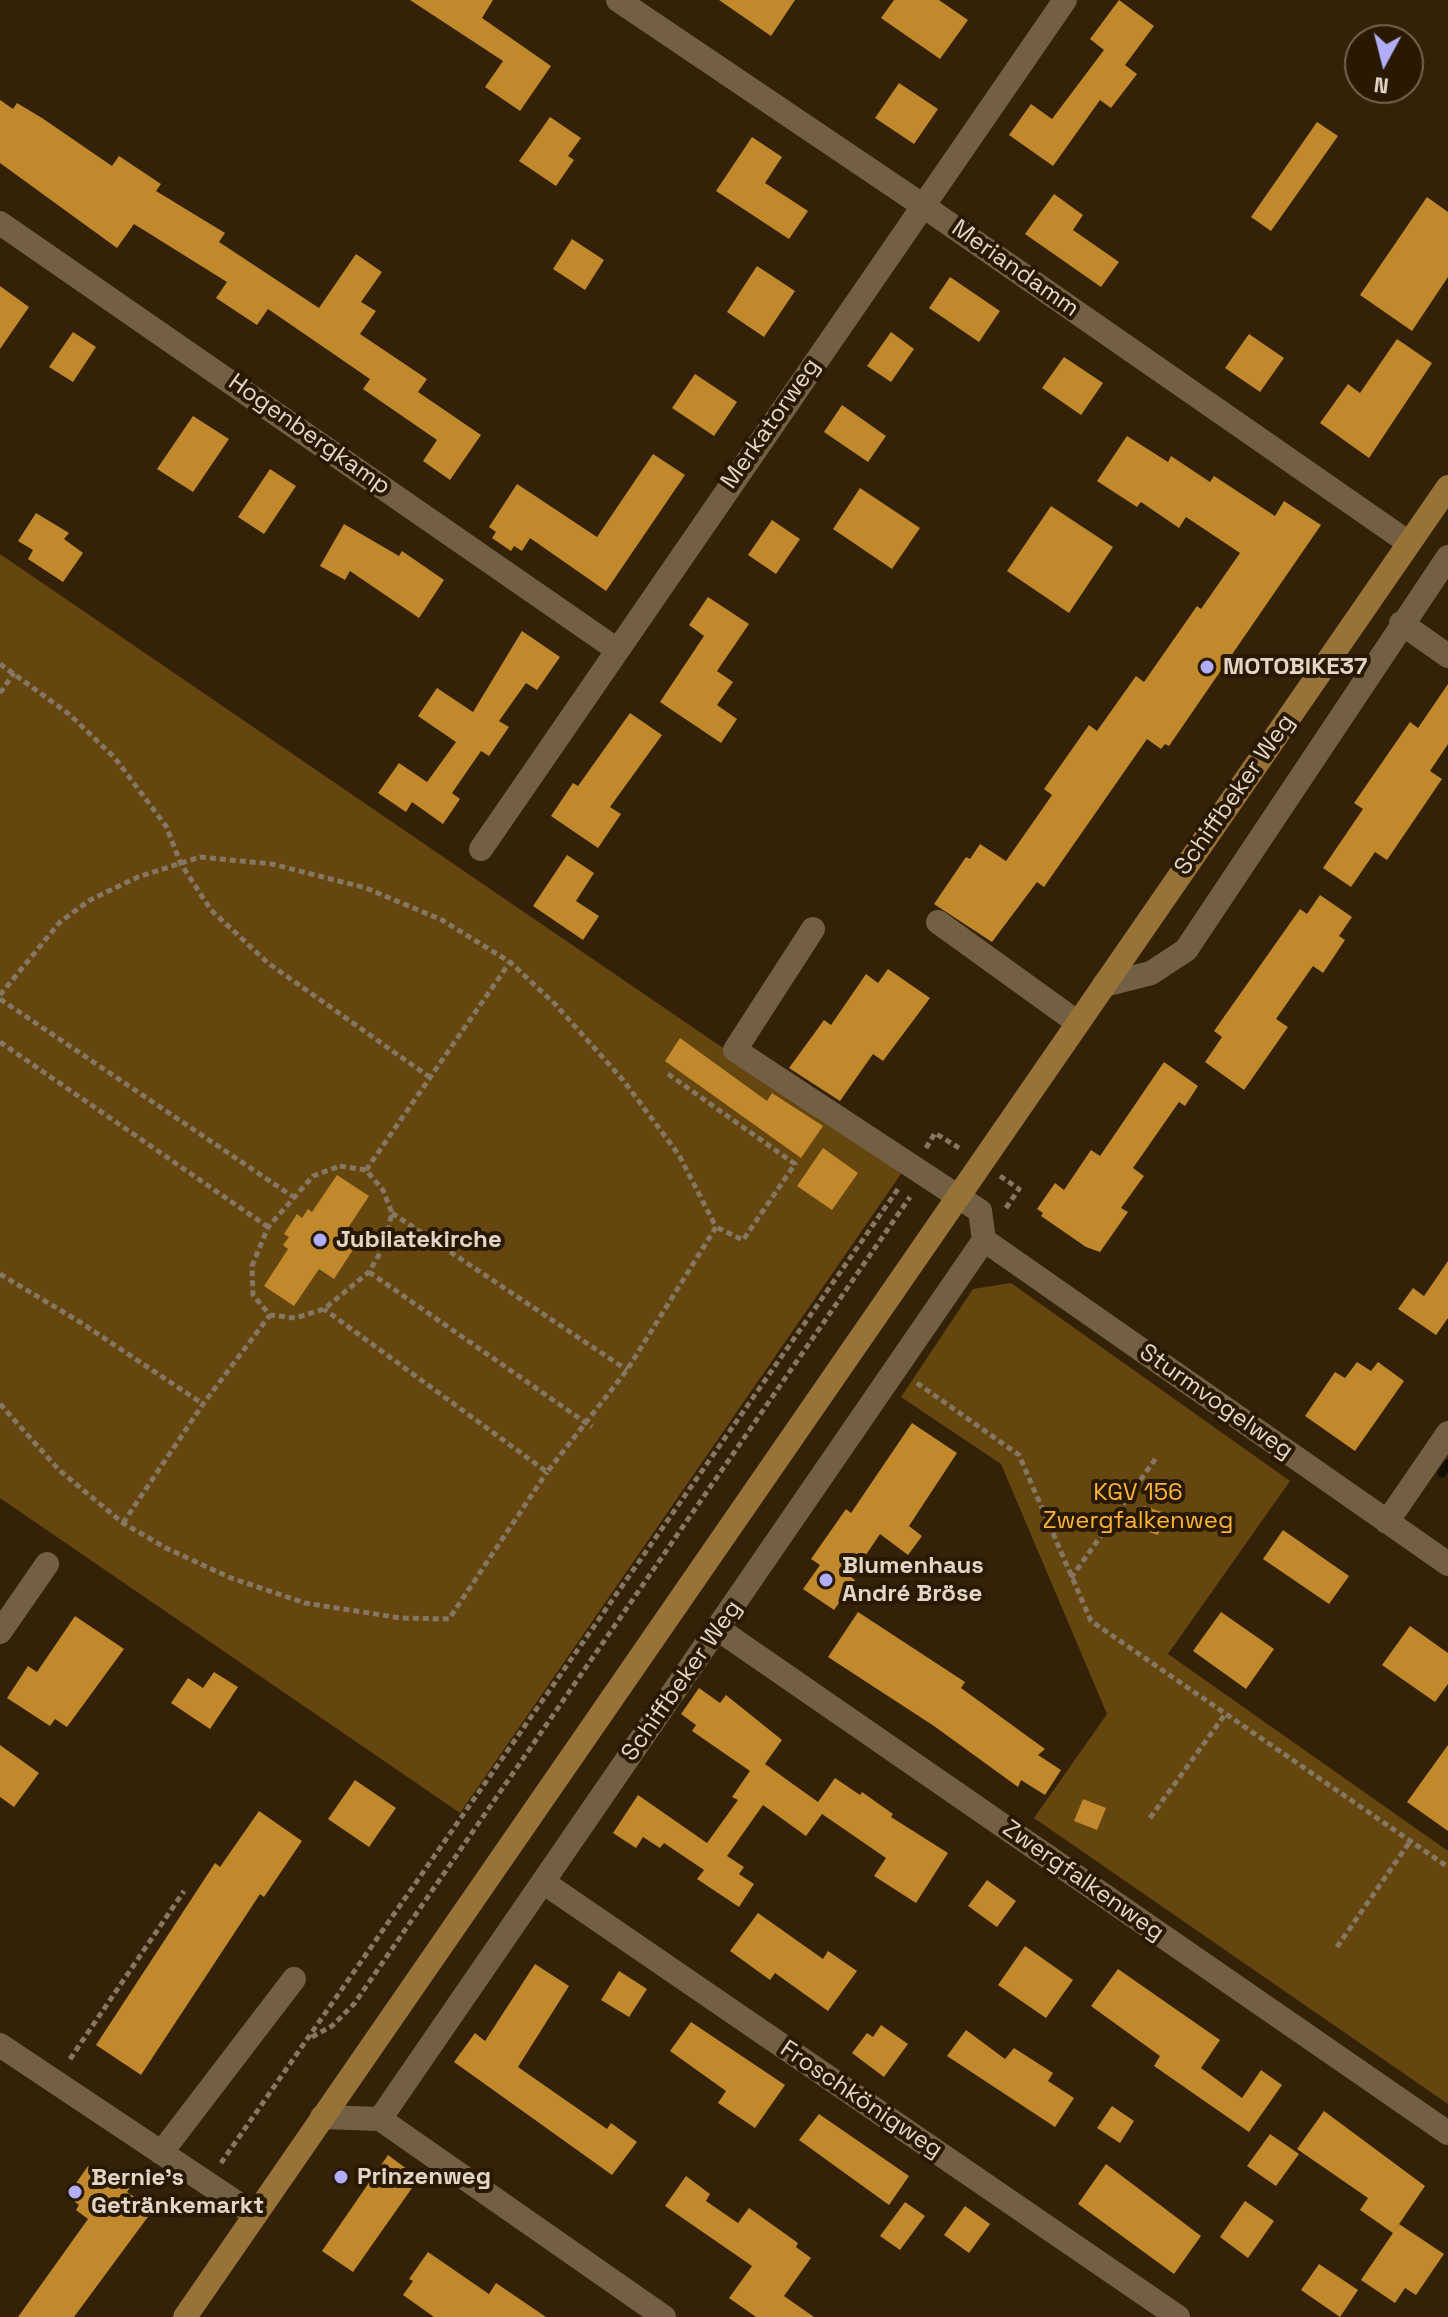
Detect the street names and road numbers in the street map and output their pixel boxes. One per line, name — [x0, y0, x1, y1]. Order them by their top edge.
street label: Meriandamm — [946, 214, 1084, 324]
street label: Merkatorweg — [715, 353, 827, 495]
street label: Hogenbergkamp — [222, 368, 396, 502]
street label: Schiffbeker Weg — [1169, 709, 1301, 881]
street label: Sturmvogelweg — [1134, 1338, 1298, 1466]
street label: Schiffbeker Weg — [616, 1595, 748, 1767]
street label: Zwergfalkenweg — [997, 1815, 1169, 1947]
street label: Froschkönigweg — [774, 2035, 948, 2165]

